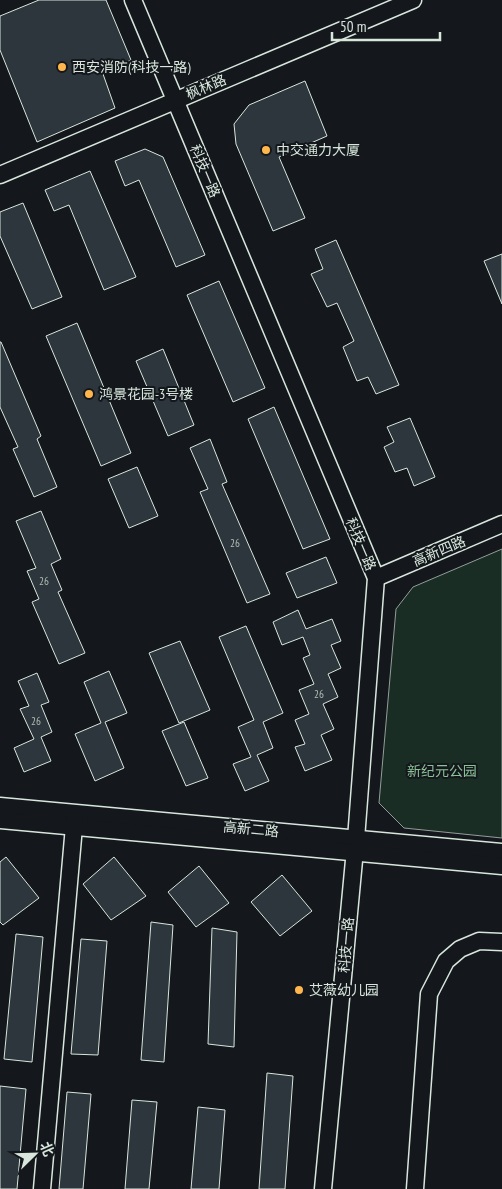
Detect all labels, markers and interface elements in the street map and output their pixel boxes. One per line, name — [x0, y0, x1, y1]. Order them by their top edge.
scale bar — [332, 10, 440, 42]
text: 50 m — [340, 17, 366, 36]
place label: 西安消防(科技一路) — [72, 58, 191, 76]
marker: 西安消防(科技一路) — [56, 61, 68, 73]
street label: 枫林路 — [183, 71, 229, 103]
place label: 中交通力大厦 — [276, 141, 360, 159]
street label: 科技一路 — [186, 142, 224, 200]
marker: 中交通力大厦 — [260, 144, 272, 156]
place label: 鸿景花园-3号楼 — [99, 385, 193, 403]
marker: 鸿景花园-3号楼 — [83, 388, 95, 400]
street label: 科技一路 — [342, 515, 380, 573]
street label: 高新四路 — [410, 532, 468, 570]
house number: 26 — [230, 536, 240, 550]
house number: 26 — [39, 574, 49, 588]
house number: 26 — [314, 687, 324, 701]
house number: 26 — [31, 714, 41, 728]
park label: 新纪元公园 — [407, 762, 477, 780]
street label: 高新二路 — [222, 818, 280, 840]
street label: 科技一路 — [335, 916, 357, 974]
place label: 艾薇幼儿园 — [309, 981, 379, 999]
marker: 艾薇幼儿园 — [293, 984, 305, 996]
north arrow — [10, 1129, 60, 1179]
text: 北 — [36, 1139, 58, 1159]

